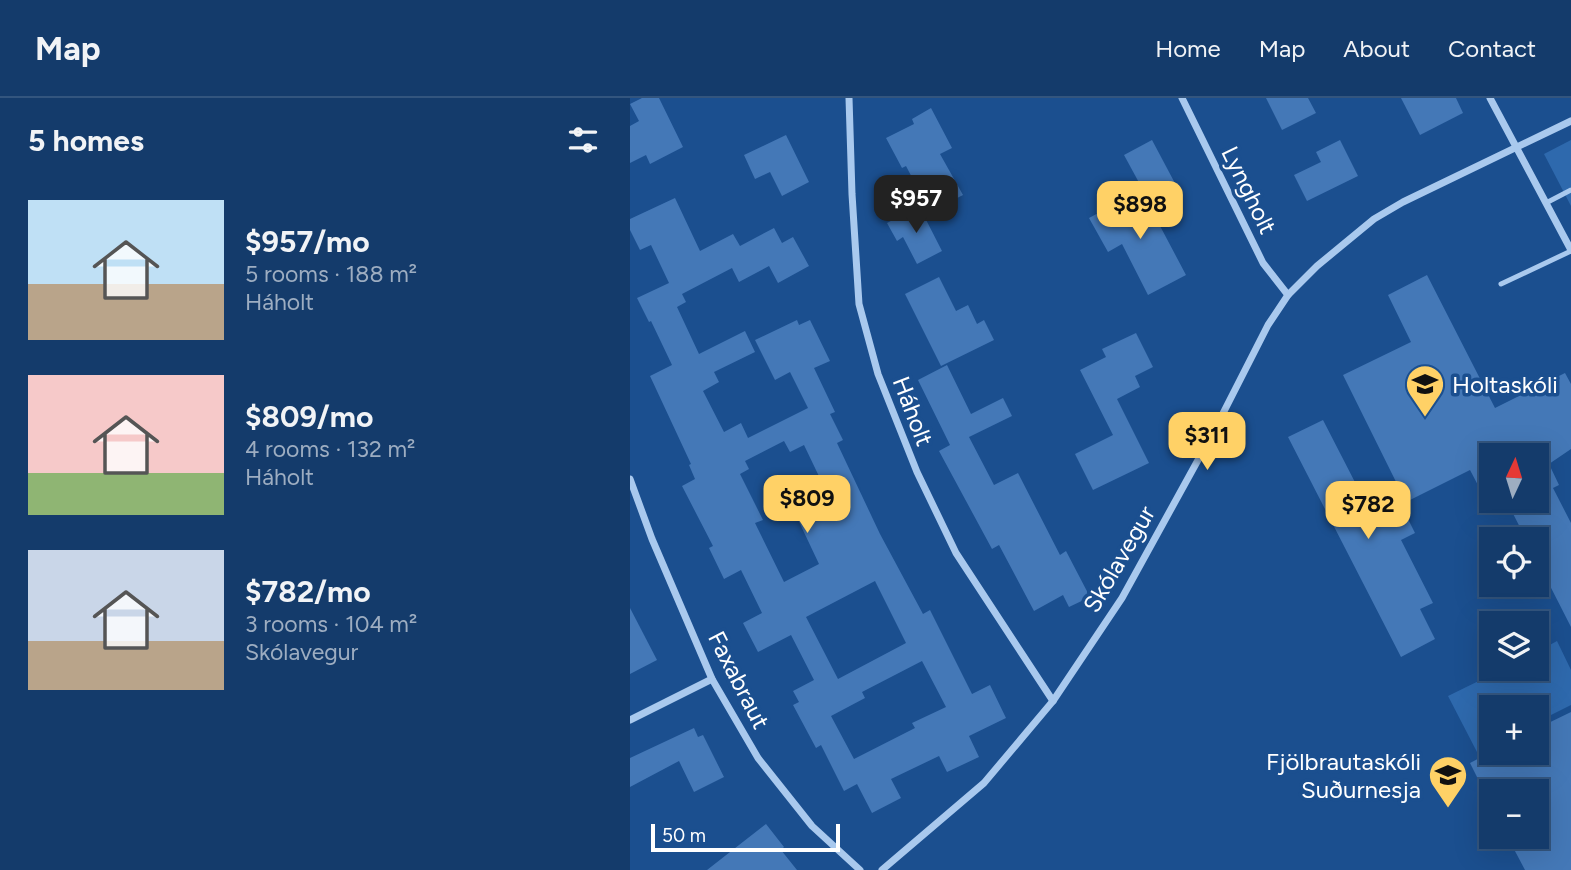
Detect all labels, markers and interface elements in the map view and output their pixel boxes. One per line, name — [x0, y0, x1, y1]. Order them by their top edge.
text: Map — [35, 29, 101, 68]
text: Home — [1155, 34, 1221, 63]
text: Map — [1259, 34, 1305, 63]
text: About — [1343, 34, 1410, 63]
text: Contact — [1448, 34, 1536, 63]
icon: filters — [564, 121, 602, 159]
text: 5 homes — [28, 122, 144, 159]
street label: Lyngholt — [1215, 141, 1283, 239]
pin: $957 — [875, 176, 957, 235]
pin: $898 — [1099, 181, 1181, 241]
text: $957 — [890, 184, 942, 212]
text: $898 — [1113, 190, 1167, 218]
text: $957/mo — [245, 223, 370, 260]
icon: home — [84, 228, 168, 312]
text: 5 rooms · 188 m² — [245, 260, 417, 288]
text: Háholt — [245, 288, 314, 316]
school or university icon: Holtaskóli — [1404, 363, 1446, 418]
place label: Holtaskóli — [1452, 370, 1558, 399]
street label: Háholt — [887, 372, 939, 450]
text: $809/mo — [245, 398, 373, 435]
icon: home — [84, 403, 168, 487]
pin: $311 — [1166, 412, 1248, 472]
text: $311 — [1185, 421, 1229, 449]
text: 4 rooms · 132 m² — [245, 435, 415, 463]
north arrow — [1479, 443, 1549, 513]
map controls — [1479, 443, 1549, 849]
text: Háholt — [245, 463, 314, 491]
pin: $809 — [766, 476, 848, 535]
pin: $782 — [1327, 482, 1409, 541]
text: $809 — [779, 484, 835, 512]
text: $782 — [1342, 490, 1394, 518]
street label: Skólavegur — [1077, 501, 1161, 617]
button: locate — [1479, 527, 1549, 597]
text: $782/mo — [245, 573, 371, 610]
icon: home — [84, 578, 168, 662]
text: 3 rooms · 104 m² — [245, 610, 417, 638]
button: layers — [1479, 611, 1549, 681]
street label: Faxabraut — [702, 626, 776, 734]
text: Skólavegur — [245, 638, 358, 666]
button: + — [1479, 695, 1549, 765]
place label: Fjölbrautaskóli Suðurnesja — [1266, 747, 1421, 804]
school or university icon: Fjölbrautaskóli Suðurnesja — [1427, 754, 1469, 809]
button: − — [1479, 779, 1549, 849]
scale bar — [651, 821, 840, 853]
text: 50 m — [662, 824, 706, 847]

